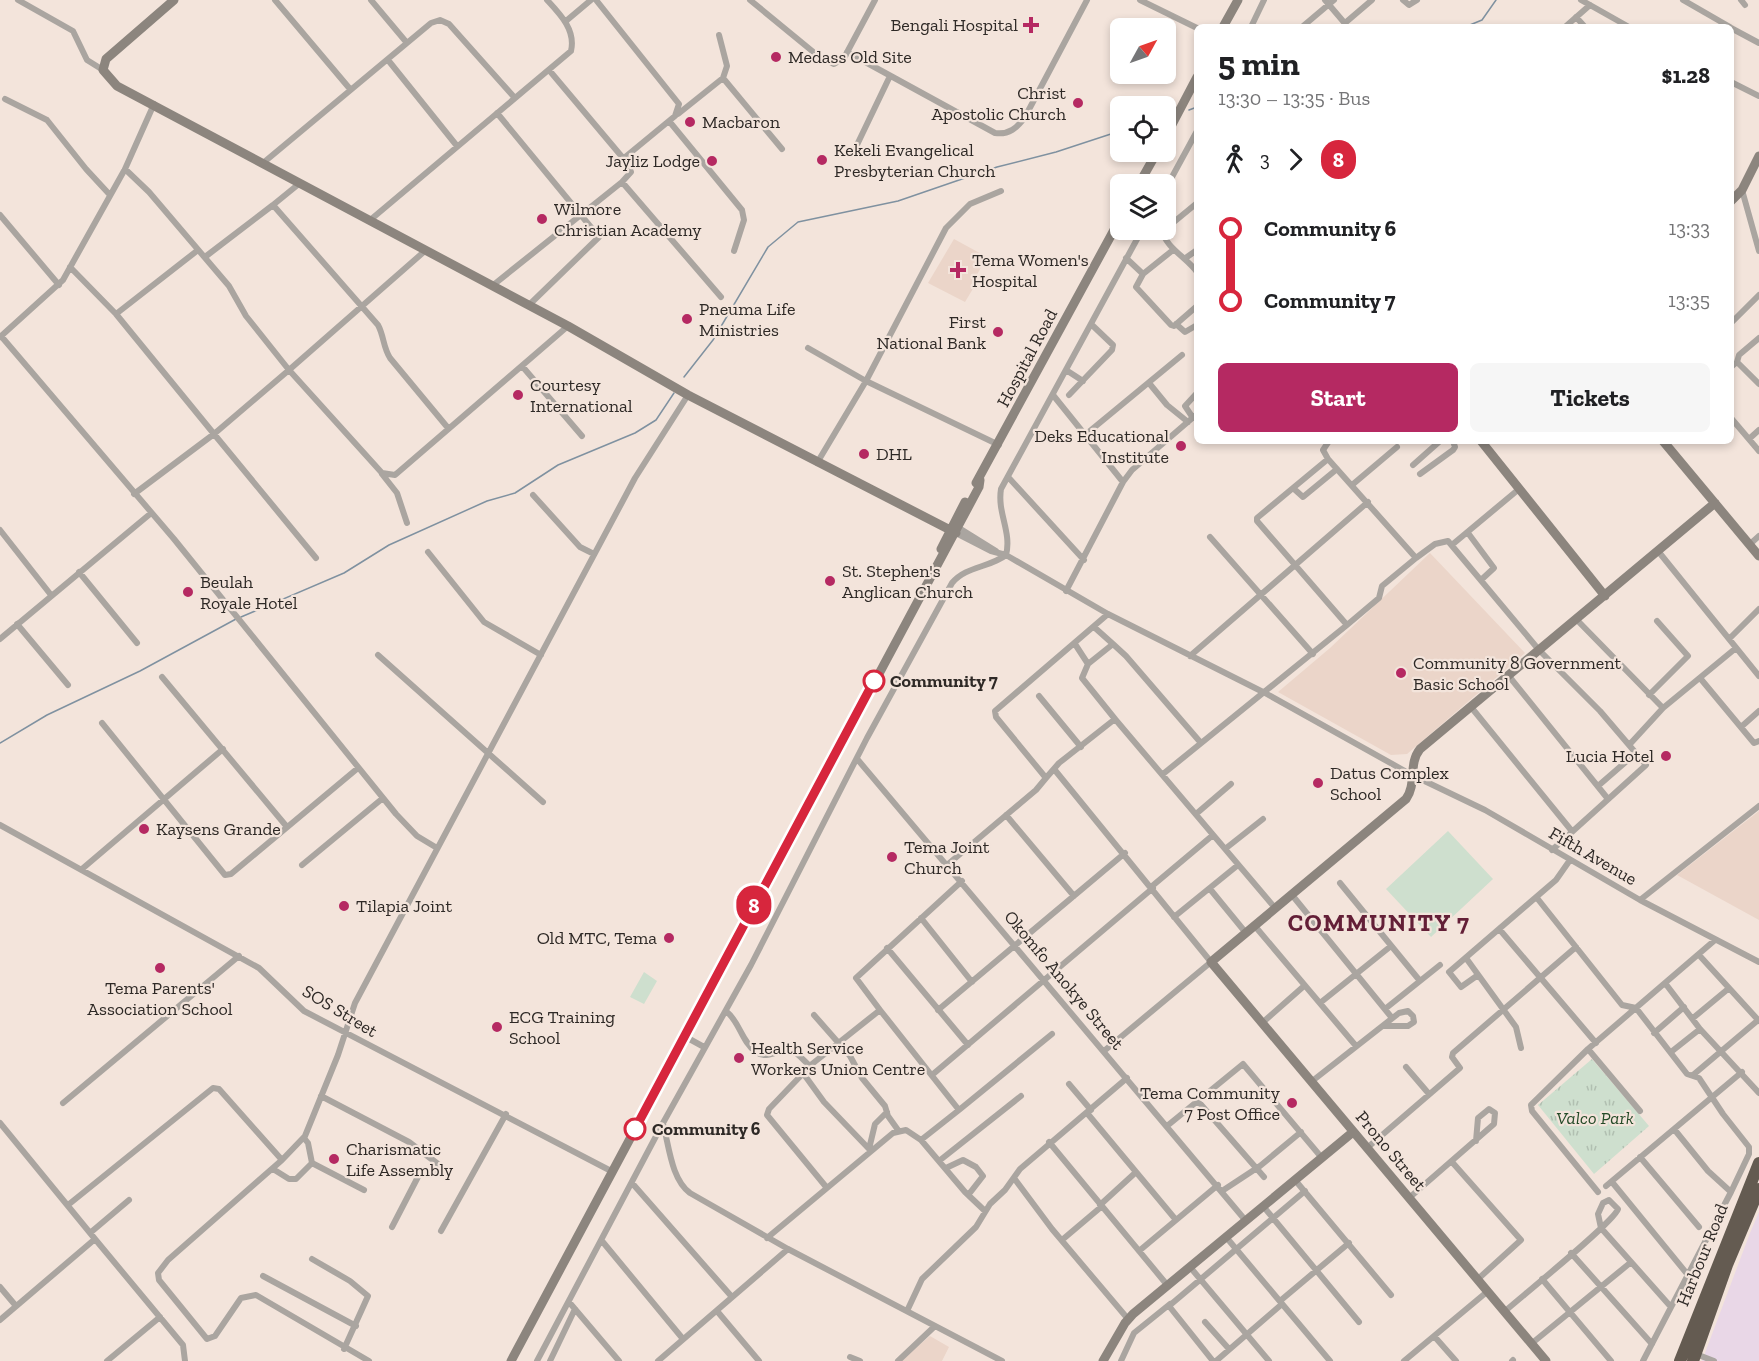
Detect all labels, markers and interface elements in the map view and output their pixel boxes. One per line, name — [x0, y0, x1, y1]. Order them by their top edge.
place label: Bengali Hospital — [890, 14, 1018, 36]
marker: Bengali Hospital — [1022, 16, 1040, 34]
north arrow — [1110, 18, 1176, 84]
map controls — [1110, 18, 1176, 240]
text: 5 min — [1218, 44, 1300, 83]
place label: Medass Old Site — [788, 46, 912, 68]
marker: Medass Old Site — [769, 50, 783, 64]
text: $1.28 — [1662, 62, 1710, 89]
place label: Christ Apostolic Church — [932, 82, 1066, 125]
text: 13:30 – 13:35 · Bus — [1218, 86, 1370, 110]
marker: Christ Apostolic Church — [1071, 96, 1085, 110]
button: locate — [1110, 96, 1176, 162]
place label: Macbaron — [702, 111, 781, 133]
marker: Macbaron — [683, 115, 697, 129]
place label: Kekeli Evangelical Presbyterian Church — [834, 139, 995, 182]
icon: walk — [1218, 143, 1251, 176]
icon: forward — [1279, 143, 1312, 176]
text: 3 — [1260, 147, 1270, 171]
text: 8 — [1333, 147, 1344, 172]
place label: Jayliz Lodge — [605, 150, 700, 172]
marker: Kekeli Evangelical Presbyterian Church — [815, 153, 829, 167]
marker: Jayliz Lodge — [705, 154, 719, 168]
button: layers — [1110, 174, 1176, 240]
place label: Wilmore Christian Academy — [554, 198, 702, 241]
marker: Wilmore Christian Academy — [535, 212, 549, 226]
text: Community 6 — [1264, 215, 1396, 242]
text: 13:33 — [1668, 216, 1710, 240]
place label: Tema Women's Hospital — [972, 249, 1089, 292]
marker: Tema Women's Hospital — [949, 261, 967, 279]
text: Community 7 — [1264, 287, 1395, 314]
text: 13:35 — [1668, 288, 1710, 312]
place label: Pneuma Life Ministries — [699, 298, 795, 341]
street label: Hospital Road — [992, 305, 1062, 411]
place label: First National Bank — [876, 311, 987, 354]
marker: Pneuma Life Ministries — [680, 312, 694, 326]
marker: First National Bank — [991, 325, 1005, 339]
button: Start — [1218, 363, 1458, 432]
button: Tickets — [1470, 363, 1710, 432]
place label: Courtesy International — [530, 374, 633, 417]
marker: Courtesy International — [511, 388, 525, 402]
place label: Deks Educational Institute — [1034, 425, 1169, 468]
marker: Deks Educational Institute — [1174, 439, 1188, 453]
place label: DHL — [876, 443, 912, 465]
marker: DHL — [857, 447, 871, 461]
place label: St. Stephen's Anglican Church — [842, 560, 973, 603]
place label: Beulah Royale Hotel — [200, 571, 298, 614]
marker: St. Stephen's Anglican Church — [823, 574, 837, 588]
marker: Beulah Royale Hotel — [181, 585, 195, 599]
place label: Community 8 Government Basic School — [1413, 652, 1622, 695]
marker: Community 8 Government Basic School — [1394, 666, 1408, 680]
marker: Community 7 — [863, 670, 885, 692]
place label: Community 7 — [890, 670, 998, 692]
place label: Lucia Hotel — [1566, 745, 1654, 767]
marker: Lucia Hotel — [1659, 749, 1673, 763]
place label: Datus Complex School — [1330, 762, 1449, 805]
marker: Datus Complex School — [1311, 776, 1325, 790]
place label: Kaysens Grande — [156, 818, 281, 840]
marker: Kaysens Grande — [137, 822, 151, 836]
street label: Fifth Avenue — [1545, 822, 1641, 890]
place label: Tema Joint Church — [904, 836, 990, 879]
marker: Tema Joint Church — [885, 850, 899, 864]
line badge: 8 — [734, 886, 774, 924]
text: 8 — [748, 893, 760, 918]
place label: Tilapia Joint — [356, 895, 452, 917]
marker: Tilapia Joint — [337, 899, 351, 913]
street label: Okomfo Anokye Street — [999, 906, 1129, 1054]
district label: COMMUNITY 7 — [1288, 908, 1470, 937]
place label: Old MTC, Tema — [537, 927, 657, 949]
marker: Old MTC, Tema — [662, 931, 676, 945]
marker: Tema Parents' Association School — [153, 961, 167, 975]
place label: Tema Parents' Association School — [87, 977, 233, 1020]
street label: SOS Street — [298, 980, 382, 1042]
place label: ECG Training School — [509, 1006, 615, 1049]
marker: ECG Training School — [490, 1020, 504, 1034]
place label: Health Service Workers Union Centre — [751, 1037, 925, 1080]
marker: Health Service Workers Union Centre — [732, 1051, 746, 1065]
place label: Tema Community 7 Post Office — [1140, 1082, 1281, 1125]
marker: Tema Community 7 Post Office — [1285, 1096, 1299, 1110]
street label: Prono Street — [1351, 1106, 1431, 1196]
park label: Valco Park — [1556, 1107, 1634, 1129]
marker: Community 6 — [624, 1118, 646, 1140]
place label: Community 6 — [652, 1118, 761, 1140]
place label: Charismatic Life Assembly — [346, 1138, 454, 1181]
marker: Charismatic Life Assembly — [327, 1152, 341, 1166]
street label: Harbour Road — [1671, 1200, 1733, 1310]

